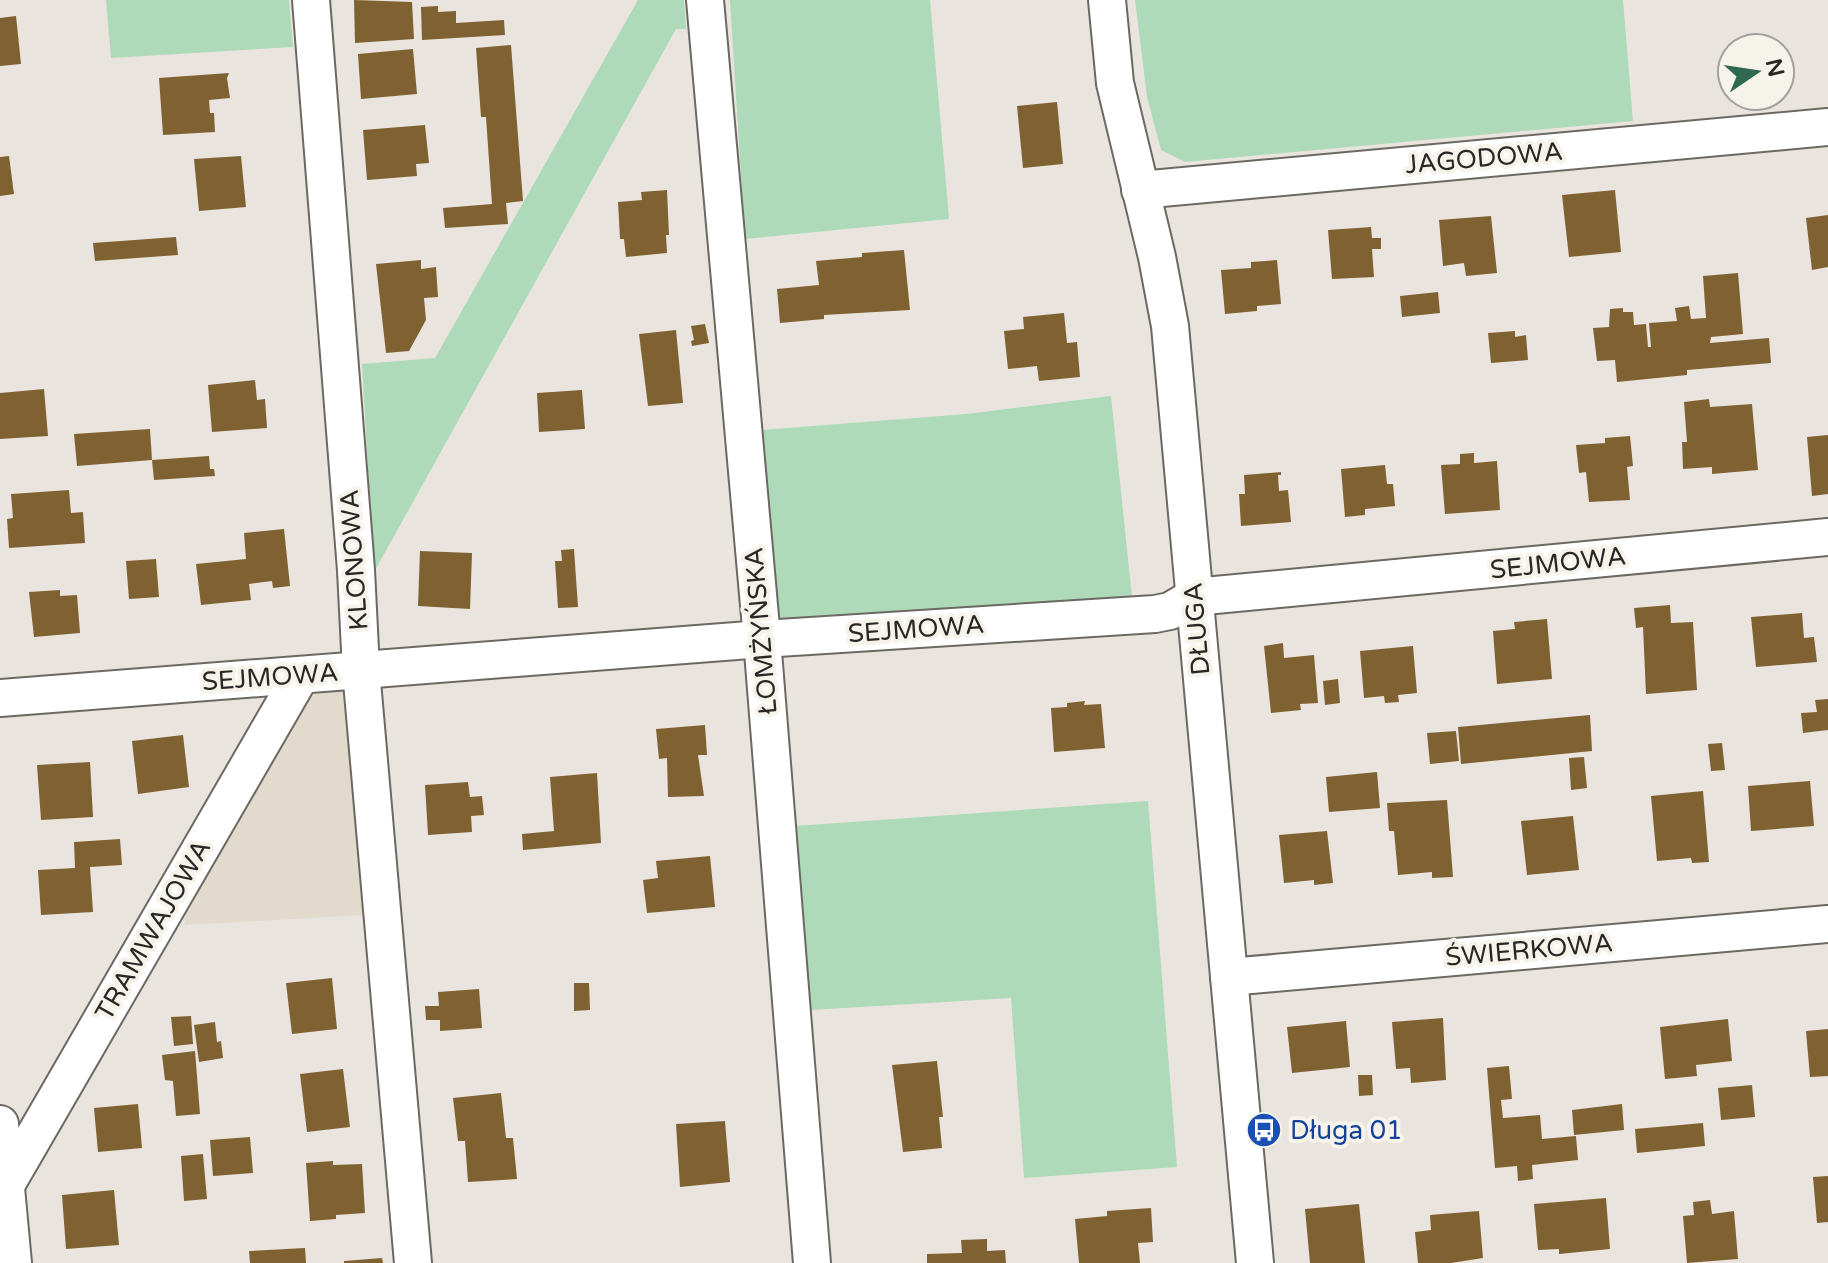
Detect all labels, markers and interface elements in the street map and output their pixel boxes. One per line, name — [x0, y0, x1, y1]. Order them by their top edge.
north arrow — [1716, 32, 1796, 112]
text: N — [1760, 56, 1789, 79]
street label: JAGODOWA — [1404, 136, 1564, 180]
street label: KLONOWA — [334, 488, 374, 632]
street label: SEJMOWA — [1488, 540, 1628, 586]
street label: ŁOMŻYŃSKA — [738, 546, 784, 716]
street label: DŁUGA — [1178, 581, 1216, 677]
street label: SEJMOWA — [847, 609, 985, 649]
street label: SEJMOWA — [201, 657, 339, 697]
street label: TRAMWAJOWA — [89, 834, 217, 1026]
street label: ŚWIERKOWA — [1444, 926, 1614, 973]
bus stop icon: Długa 01 — [1245, 1111, 1283, 1149]
place label: Długa 01 — [1290, 1115, 1403, 1146]

